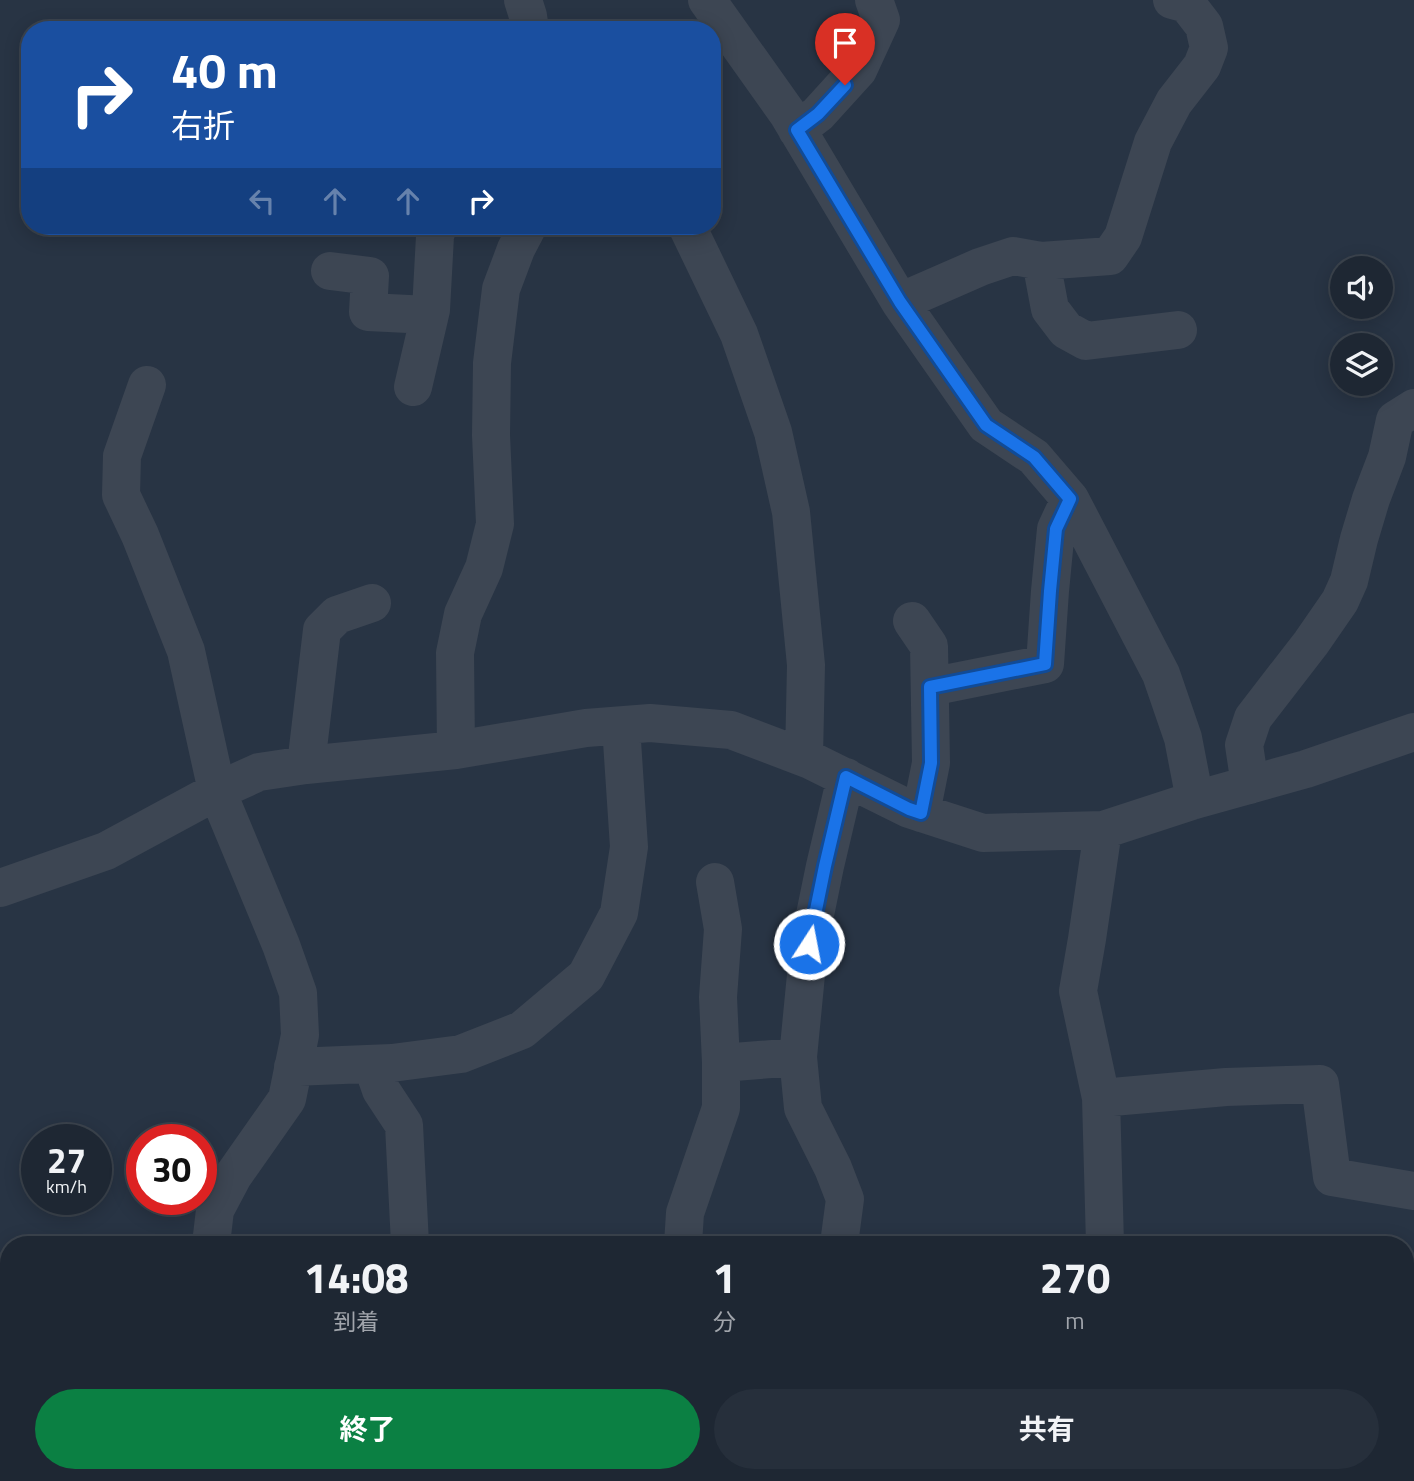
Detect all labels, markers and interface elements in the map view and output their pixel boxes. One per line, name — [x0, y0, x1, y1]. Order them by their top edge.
pin — [815, 13, 875, 85]
icon: arrive — [826, 24, 864, 62]
text: 40 m — [171, 32, 278, 107]
icon: right — [56, 49, 147, 140]
text: 右折 — [171, 101, 235, 149]
icon: left — [243, 182, 281, 220]
icon: ahead — [316, 182, 354, 220]
icon: ahead — [389, 182, 427, 220]
icon: right — [462, 182, 500, 220]
map controls — [1330, 256, 1393, 396]
button: sound — [1330, 256, 1393, 319]
button: layers — [1330, 333, 1393, 396]
position arrow — [772, 907, 846, 981]
speed limit sign: 30 — [126, 1124, 217, 1215]
text: 27 — [47, 1133, 86, 1187]
text: km/h — [46, 1173, 87, 1200]
text: 14:08 — [304, 1245, 409, 1309]
text: 1 — [712, 1245, 736, 1309]
text: 270 — [1040, 1245, 1110, 1309]
text: m — [1065, 1303, 1085, 1338]
text: 到着 — [333, 1304, 379, 1339]
text: 分 — [713, 1304, 736, 1339]
button: 終了 — [35, 1389, 700, 1469]
button: 共有 — [714, 1389, 1379, 1469]

